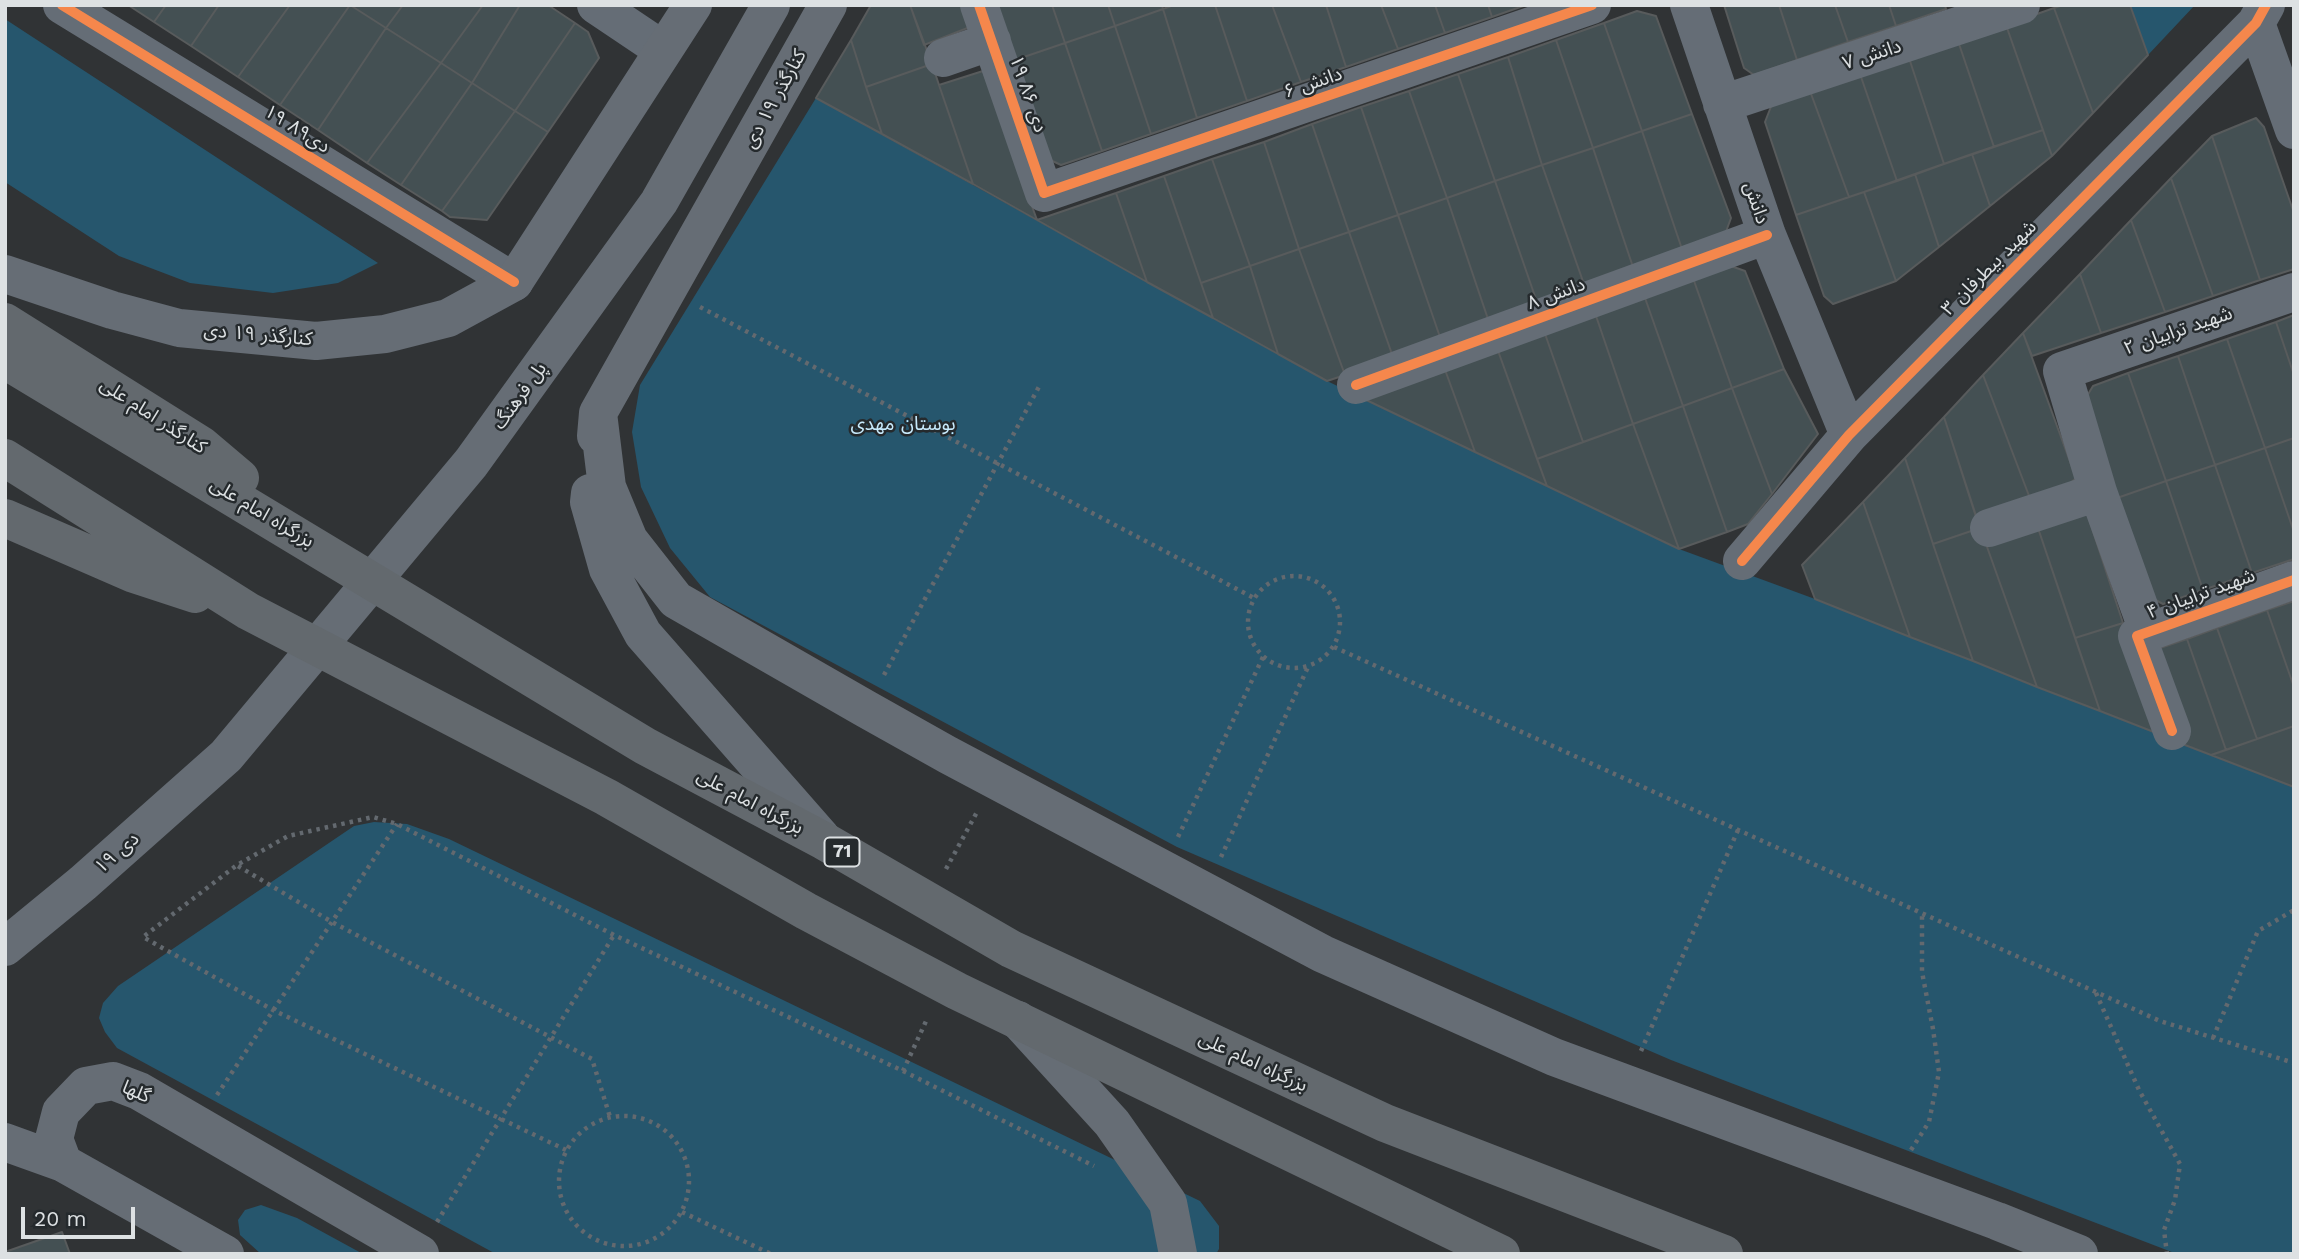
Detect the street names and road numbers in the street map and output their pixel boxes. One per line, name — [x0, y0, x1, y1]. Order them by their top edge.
street label: دانش ۷ — [1840, 35, 1904, 75]
street label: کنارگذر ۱۹ دی — [739, 46, 811, 152]
street label: ۱۹ دی ۸۶ — [1004, 52, 1052, 136]
street label: ۶ دانش — [1281, 62, 1345, 104]
street label: ۱۹ دی۸۹ — [260, 100, 334, 158]
street label: دانش — [1738, 179, 1774, 227]
street label: شهید بیطرفان ۳ — [1937, 216, 2041, 320]
street label: دانش ۸ — [1524, 273, 1588, 315]
street label: شهید ترابیان ۲ — [2121, 302, 2235, 360]
street label: کنارگذر ۱۹ دی — [203, 319, 313, 351]
street label: پل فرهنگ — [488, 358, 552, 434]
street label: کنارگذر امام علی — [95, 373, 211, 459]
street label: بزرگراه امام علی — [206, 473, 318, 553]
street label: شهید ترابیان ۴ — [2144, 564, 2258, 624]
street label: بزرگراه امام علی — [693, 764, 807, 840]
street label: ۱۹ دی — [90, 827, 144, 879]
road number: 71 — [824, 838, 860, 866]
street label: بزرگراه امام علی — [1195, 1027, 1311, 1097]
street label: گلها — [118, 1076, 154, 1108]

